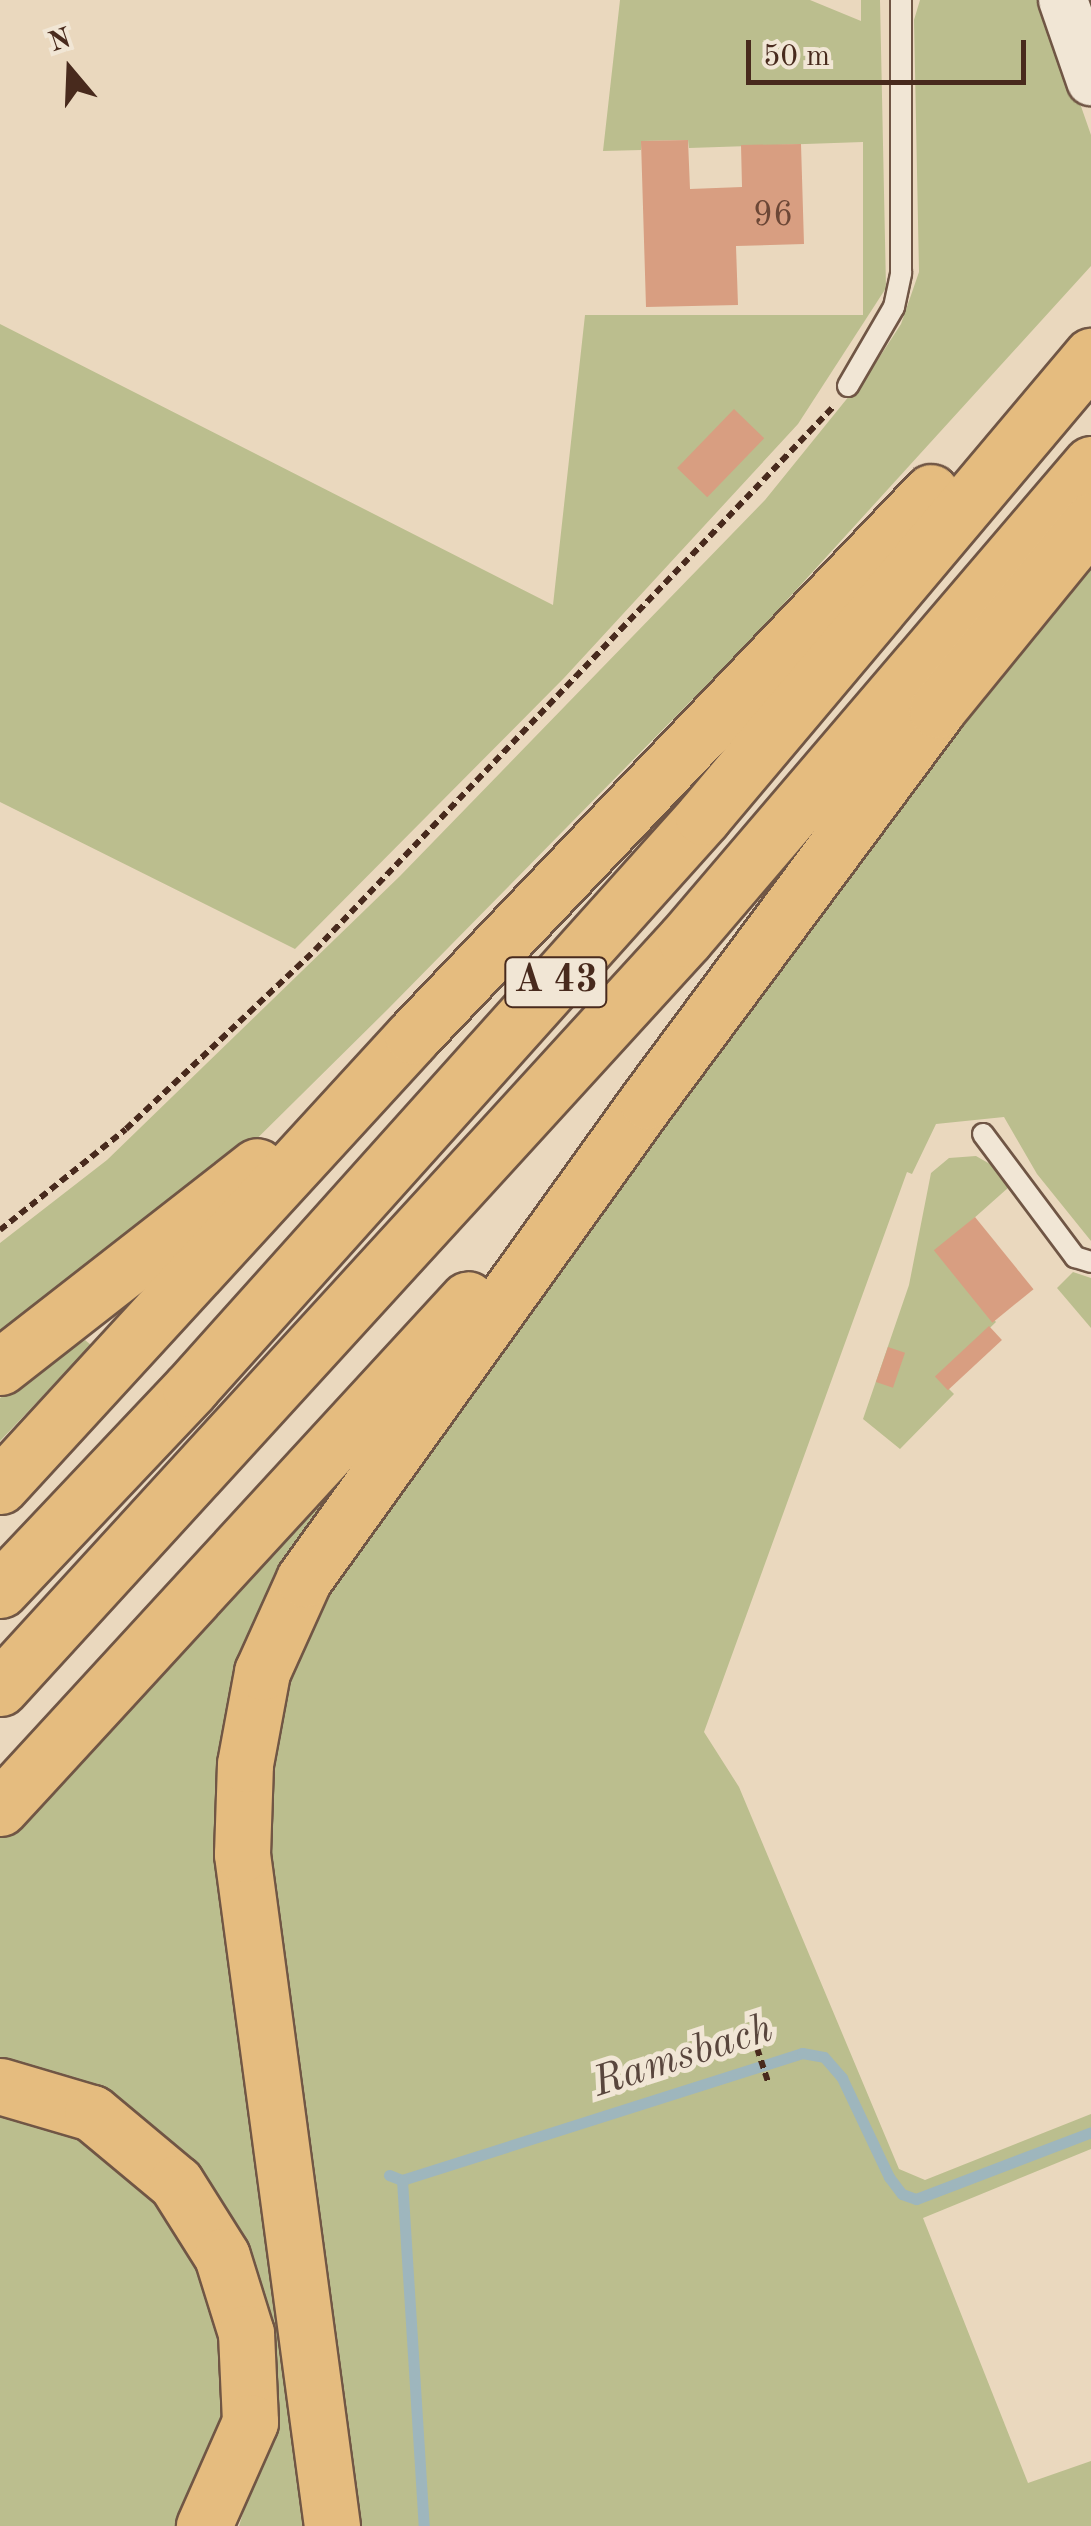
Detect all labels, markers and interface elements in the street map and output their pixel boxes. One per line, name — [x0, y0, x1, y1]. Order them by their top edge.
north arrow — [20, 20, 120, 120]
scale bar — [751, 20, 1031, 82]
text: N — [46, 25, 75, 58]
text: 50 m — [763, 42, 830, 72]
house number: 96 — [753, 195, 793, 237]
road number: A 43 — [504, 949, 608, 1015]
water label: Ramsbach — [587, 2004, 779, 2110]

